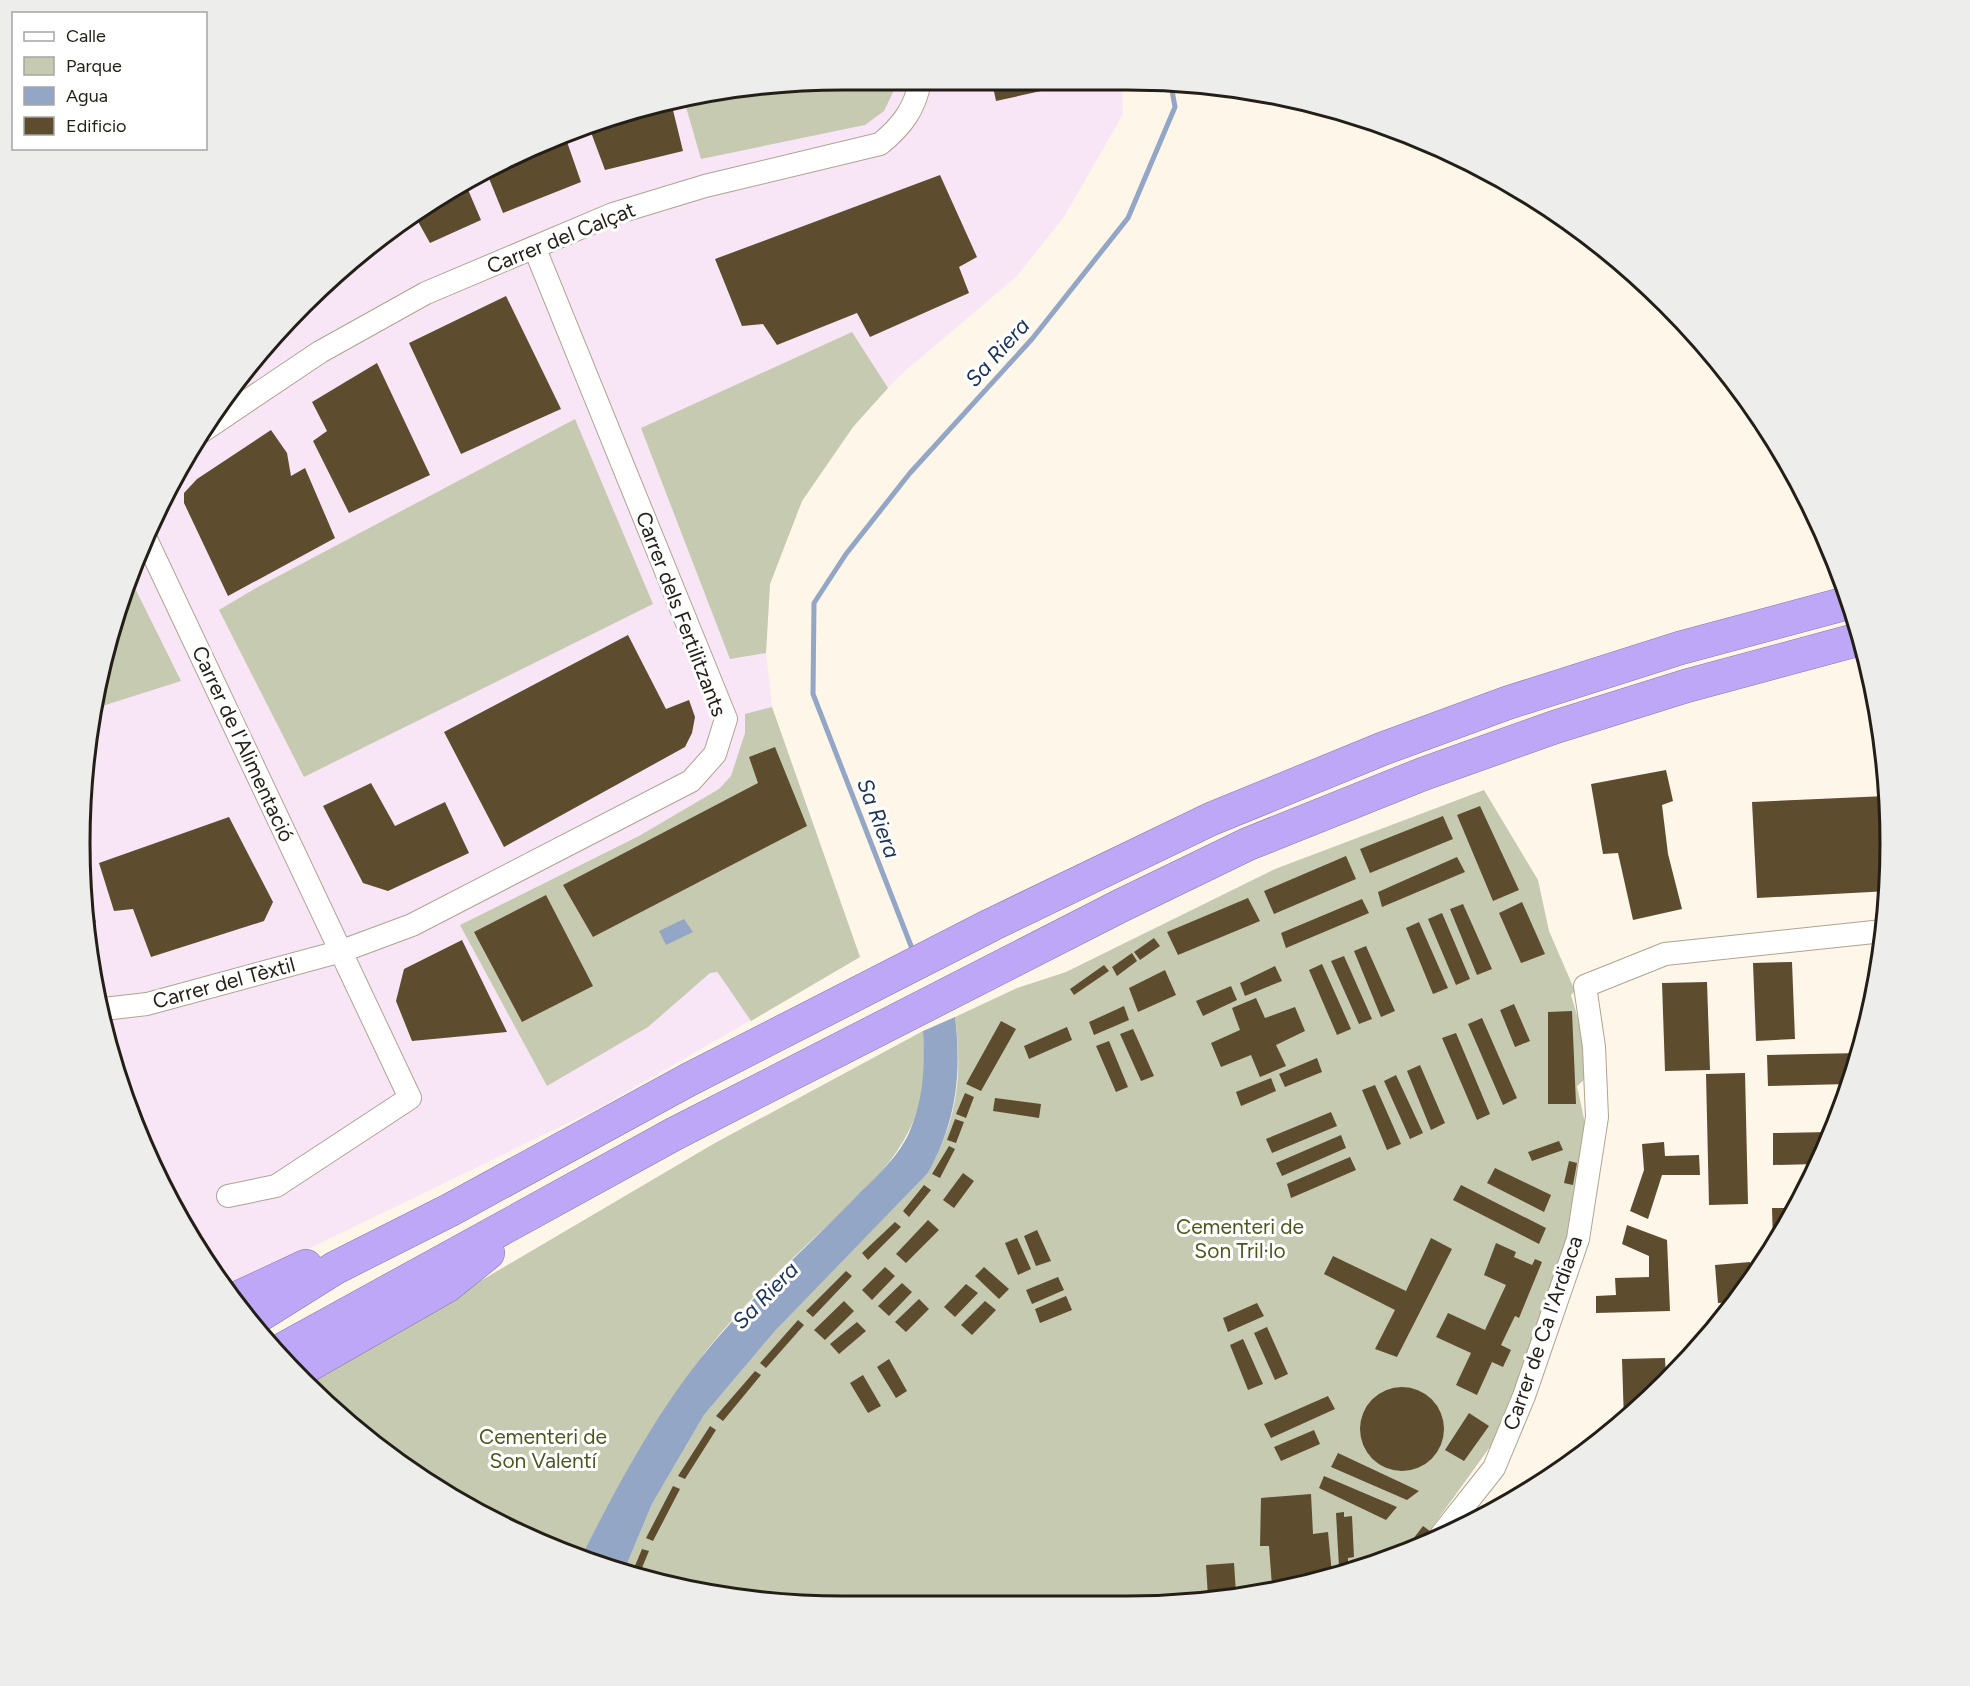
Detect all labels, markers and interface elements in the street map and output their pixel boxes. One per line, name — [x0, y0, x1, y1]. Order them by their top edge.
legend — [12, 12, 207, 150]
text: Calle — [66, 25, 106, 47]
text: Parque — [66, 55, 122, 77]
text: Agua — [66, 85, 108, 107]
text: Edificio — [66, 115, 127, 137]
street label: Carrer del Calçat — [483, 196, 639, 279]
water label: Sa Riera — [960, 312, 1035, 392]
street label: Carrer dels Fertilitzants — [631, 508, 732, 720]
street label: Carrer de l'Alimentació — [187, 642, 300, 846]
water label: Sa Riera — [851, 775, 906, 862]
street label: Carrer del Tèxtil — [150, 951, 298, 1014]
park label: Cementeri de Son Tril·lo — [1176, 1214, 1304, 1263]
street label: Carrer de Ca l'Ardiaca — [1498, 1232, 1588, 1433]
water label: Sa Riera — [727, 1256, 804, 1335]
park label: Cementeri de Son Valentí — [479, 1424, 607, 1473]

